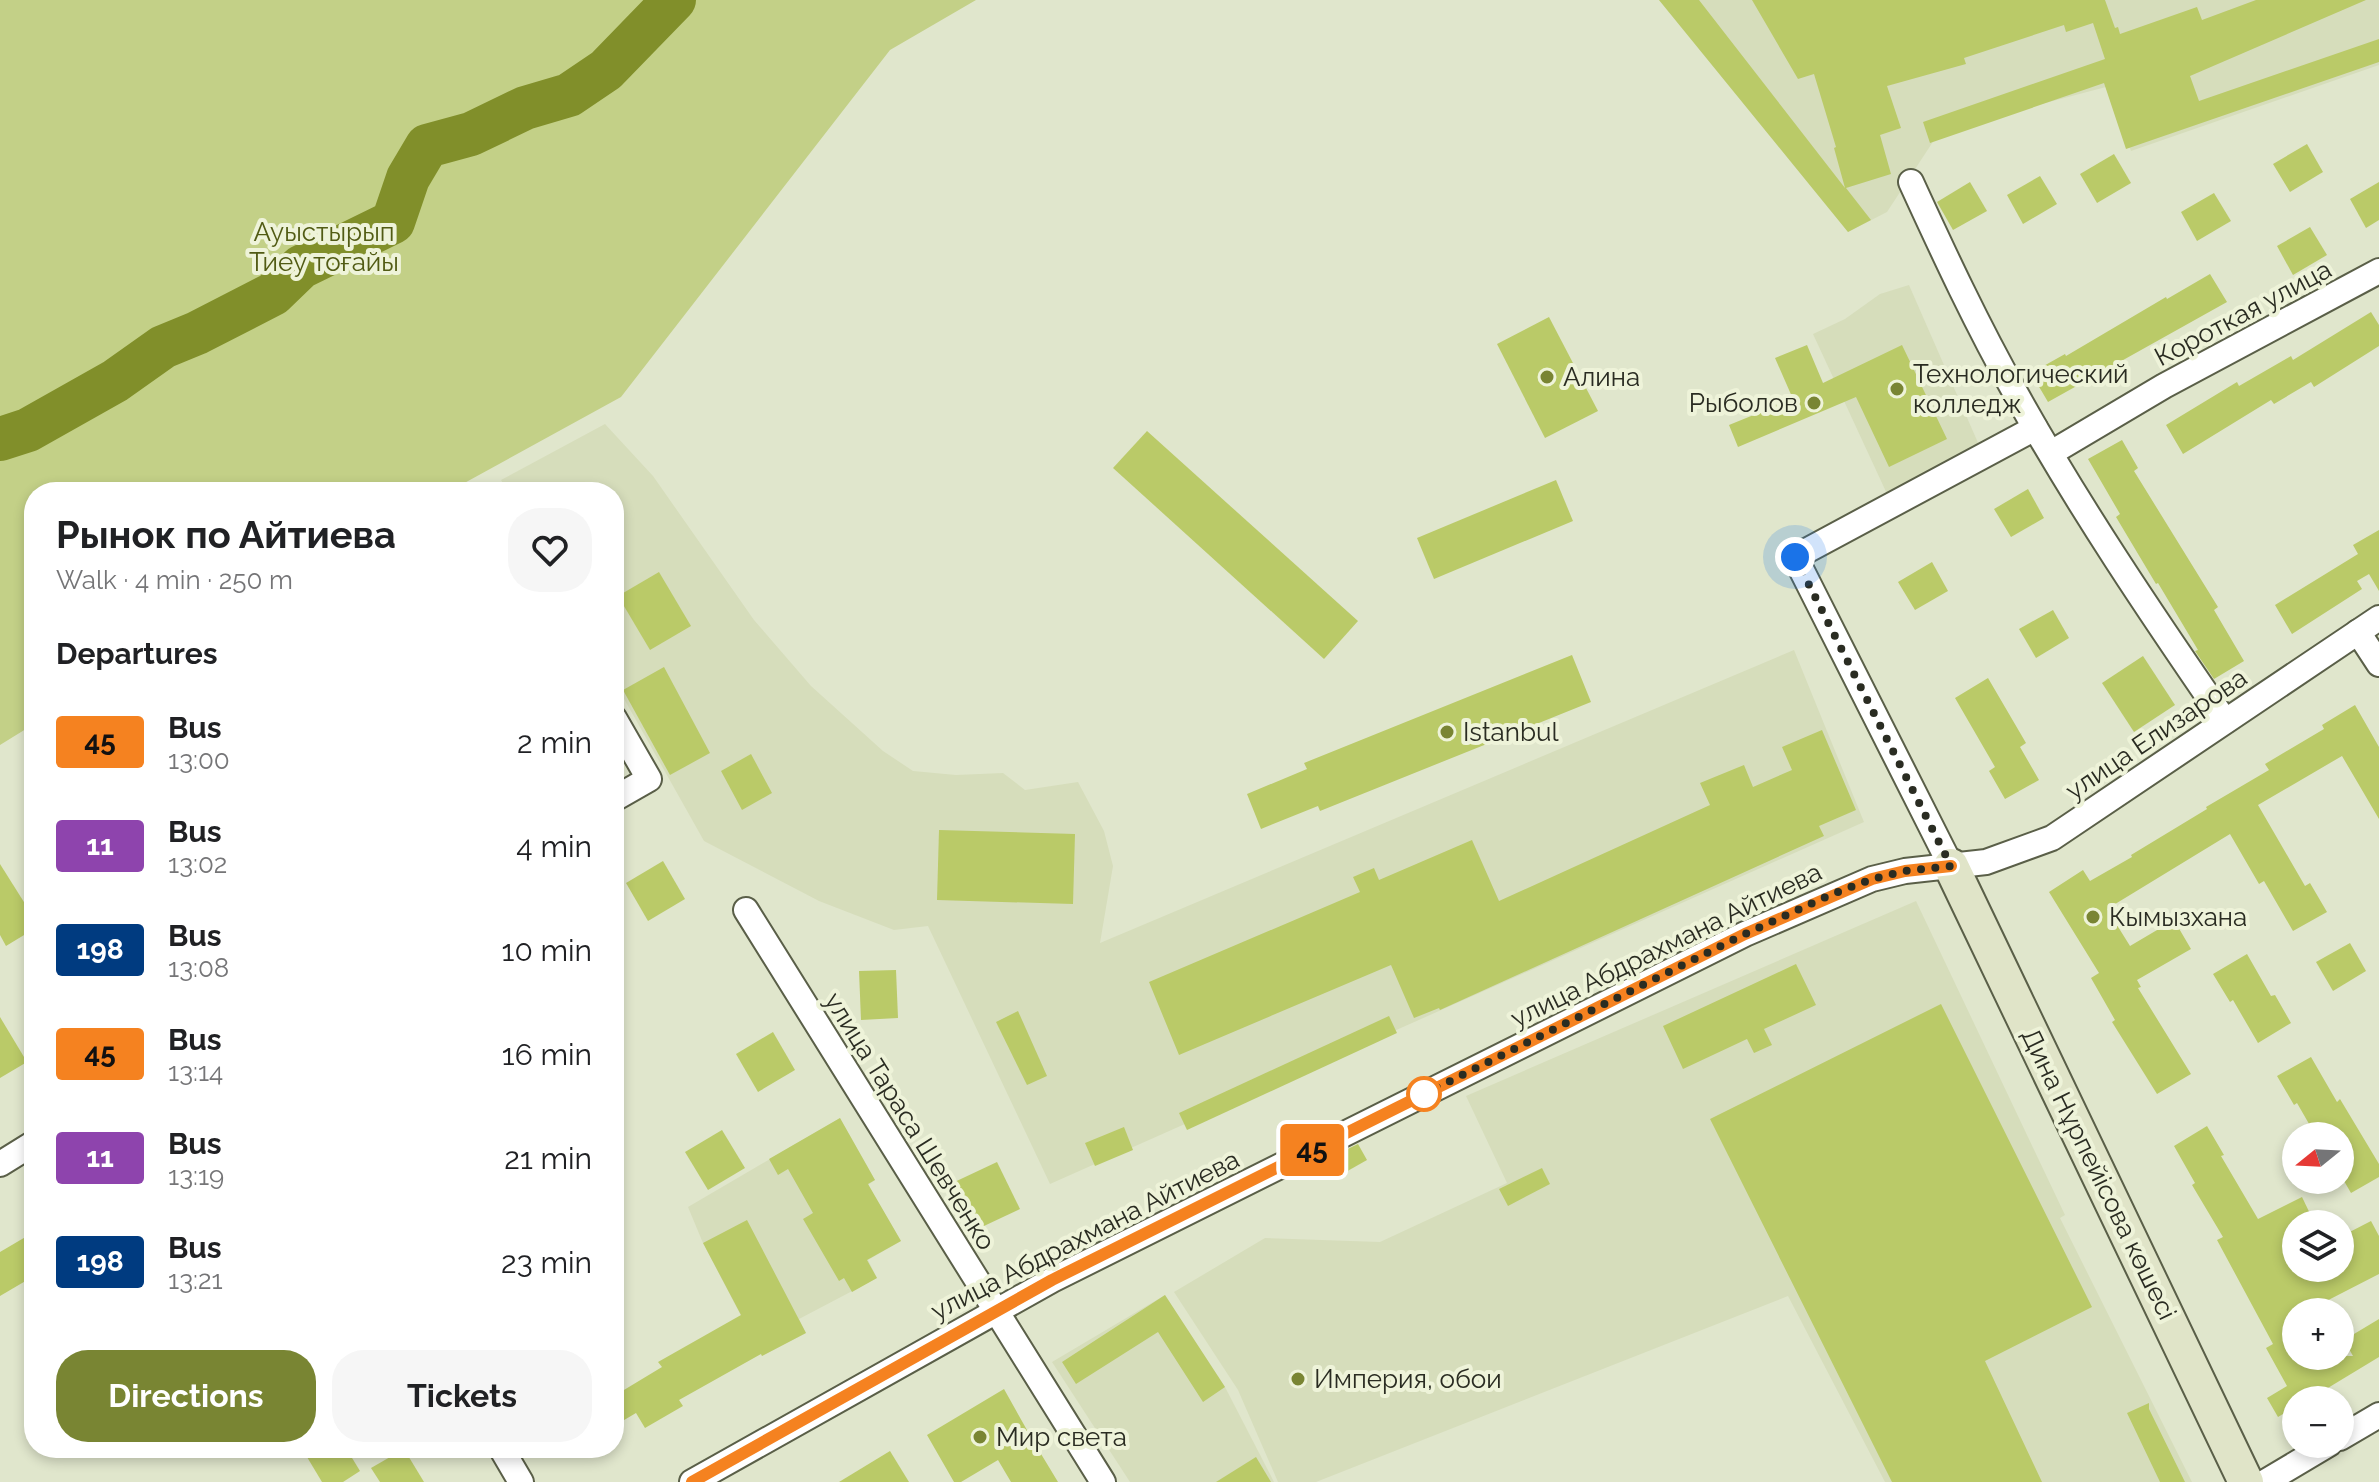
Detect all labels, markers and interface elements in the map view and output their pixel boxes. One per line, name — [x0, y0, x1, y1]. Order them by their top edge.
park label: Ауыстырып Тиеу тоғайы — [249, 217, 399, 277]
street label: Короткая улица — [2150, 254, 2336, 372]
place label: Технологический колледж — [1913, 359, 2129, 419]
place label: Алина — [1563, 362, 1640, 392]
marker: Алина — [1538, 368, 1556, 386]
marker: Технологический колледж — [1888, 380, 1906, 398]
place label: Рыболов — [1689, 388, 1798, 418]
marker: Рыболов — [1805, 394, 1823, 412]
button: heart — [508, 508, 592, 592]
text: Рынок по Айтиева — [56, 512, 396, 557]
your location — [1775, 537, 1815, 577]
text: Walk · 4 min · 250 m — [56, 565, 293, 595]
text: Departures — [56, 636, 218, 671]
street label: улица Елизарова — [2060, 662, 2252, 806]
text: Bus — [168, 710, 222, 745]
place label: Istanbul — [1463, 717, 1559, 747]
marker: Istanbul — [1438, 723, 1456, 741]
text: 45 — [84, 725, 116, 758]
text: 2 min — [517, 725, 592, 760]
text: 13:00 — [168, 745, 230, 775]
text: Bus — [168, 814, 222, 849]
text: 11 — [86, 829, 114, 862]
text: 4 min — [516, 829, 592, 864]
text: 13:02 — [168, 849, 227, 879]
street label: улица Абдрахмана Айтиева — [1506, 857, 1826, 1033]
place label: Кымызхана — [2109, 902, 2247, 932]
marker: Кымызхана — [2084, 908, 2102, 926]
text: Bus — [168, 918, 222, 953]
text: 198 — [76, 933, 124, 966]
text: 10 min — [502, 933, 592, 968]
text: 13:08 — [168, 953, 229, 983]
street label: улица Тараса Шевченко — [818, 987, 1002, 1255]
text: Bus — [168, 1022, 222, 1057]
street label: Дина Нұрпейісова көшесі — [2015, 1024, 2183, 1324]
text: 45 — [84, 1037, 116, 1070]
text: 16 min — [502, 1037, 592, 1072]
text: 13:14 — [168, 1057, 223, 1087]
unlabelled marker — [1407, 1077, 1441, 1111]
north arrow — [2282, 1122, 2354, 1194]
map controls — [2282, 1122, 2354, 1458]
line badge: 45 — [1276, 1124, 1348, 1176]
text: Bus — [168, 1126, 222, 1161]
text: 45 — [1296, 1133, 1328, 1166]
text: 11 — [86, 1141, 114, 1174]
text: 21 min — [504, 1141, 592, 1176]
street label: улица Абдрахмана Айтиева — [926, 1144, 1244, 1326]
text: 13:19 — [168, 1161, 224, 1191]
button: layers — [2282, 1210, 2354, 1282]
text: Bus — [168, 1230, 222, 1265]
text: 198 — [76, 1245, 124, 1278]
text: 23 min — [501, 1245, 592, 1280]
text: 13:21 — [168, 1265, 223, 1295]
button: + — [2282, 1298, 2354, 1370]
button: Directions — [56, 1350, 316, 1442]
button: Tickets — [332, 1350, 592, 1442]
place label: Империя, обои — [1314, 1364, 1502, 1394]
marker: Империя, обои — [1289, 1370, 1307, 1388]
button: − — [2282, 1386, 2354, 1458]
place label: Мир света — [996, 1422, 1127, 1452]
marker: Мир света — [971, 1428, 989, 1446]

